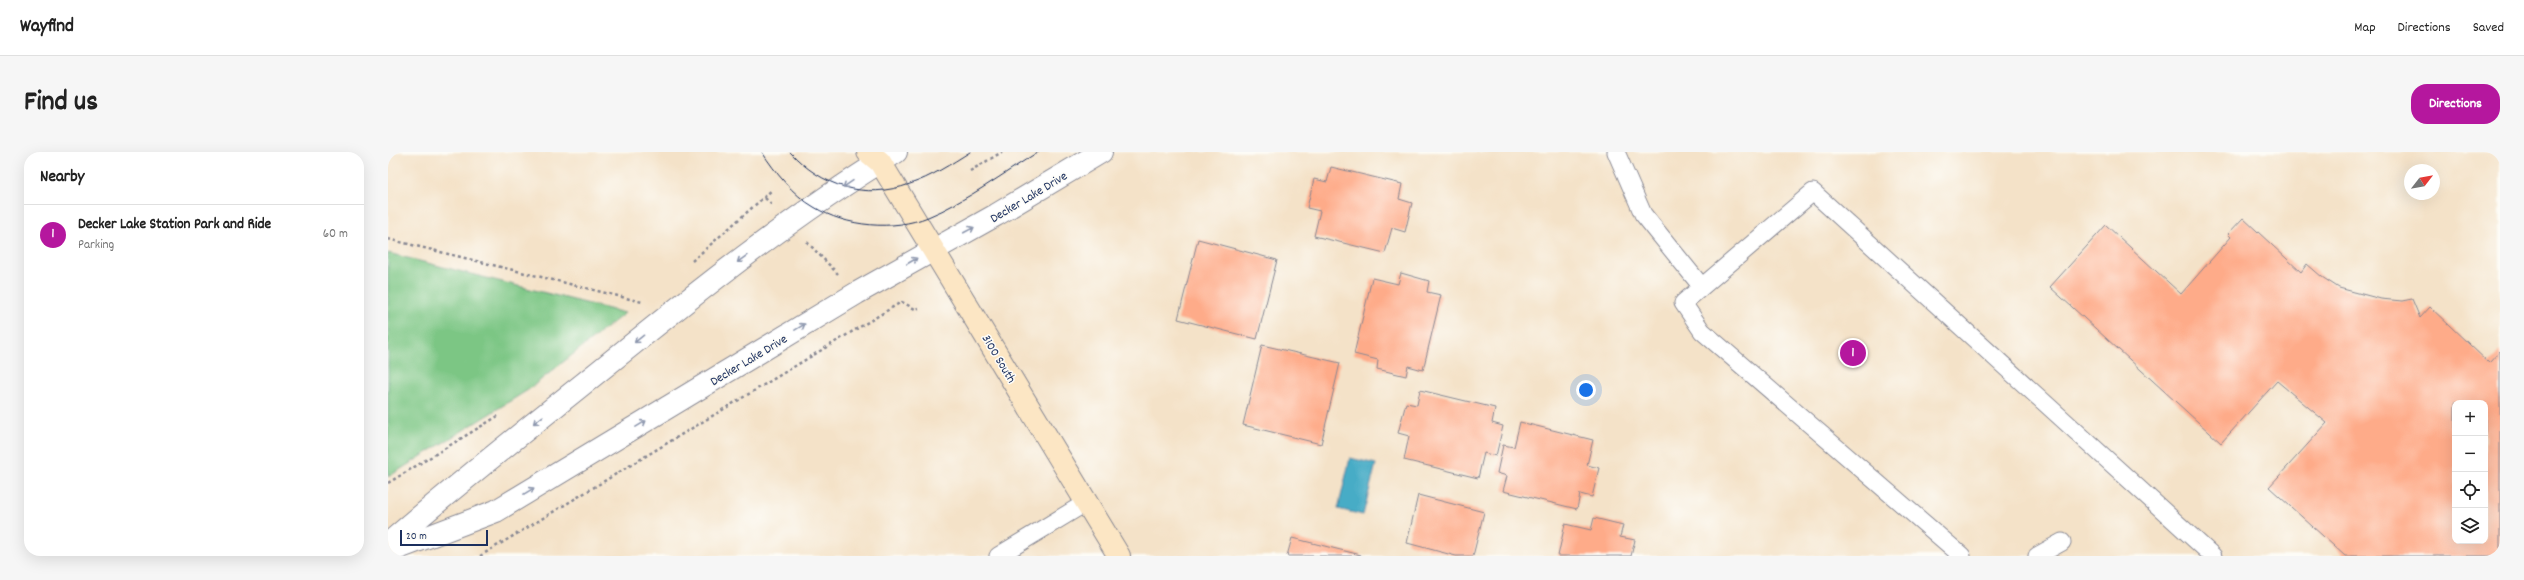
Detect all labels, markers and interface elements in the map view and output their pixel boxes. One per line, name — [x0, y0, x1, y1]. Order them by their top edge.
text: Wayfind — [20, 14, 74, 41]
text: Map — [2354, 18, 2376, 38]
text: Directions — [2398, 18, 2451, 38]
text: Saved — [2473, 18, 2504, 38]
text: Find us — [24, 84, 98, 124]
button: Directions — [2411, 84, 2500, 124]
north arrow — [2404, 164, 2440, 200]
text: Nearby — [40, 166, 84, 190]
street label: Decker Lake Drive — [987, 167, 1072, 229]
one-way arrow — [842, 180, 853, 188]
text: Decker Lake Station Park and Ride — [78, 214, 271, 236]
text: 1 — [52, 225, 54, 244]
text: 60 m — [323, 225, 348, 244]
one-way arrow — [962, 226, 974, 233]
text: Parking — [78, 236, 114, 255]
one-way arrow — [736, 255, 747, 263]
one-way arrow — [906, 257, 918, 265]
one-way arrow — [794, 323, 806, 331]
street label: Decker Lake Drive — [707, 330, 792, 392]
street label: 3100 South — [976, 331, 1020, 387]
one-way arrow — [634, 335, 645, 343]
pin: 1 — [1840, 338, 1866, 368]
your location — [1576, 380, 1596, 400]
map controls — [2452, 400, 2488, 544]
button: + — [2452, 400, 2488, 436]
one-way arrow — [532, 416, 543, 425]
one-way arrow — [635, 419, 647, 427]
button: − — [2452, 436, 2488, 472]
button: locate — [2452, 472, 2488, 508]
one-way arrow — [523, 486, 535, 494]
button: layers — [2452, 508, 2488, 544]
scale bar — [400, 528, 488, 547]
text: 20 m — [406, 529, 427, 545]

